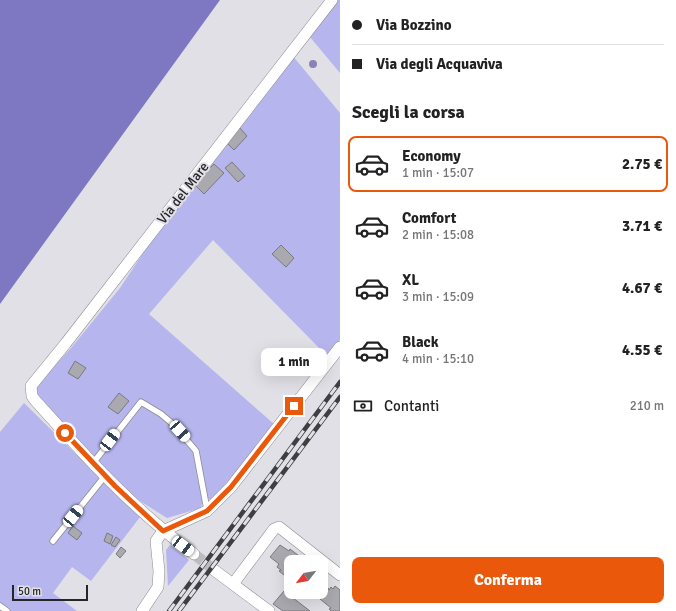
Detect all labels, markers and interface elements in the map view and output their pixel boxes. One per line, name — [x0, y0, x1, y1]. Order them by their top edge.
text: Via Bozzino — [376, 16, 451, 34]
text: Via degli Acquaviva — [376, 55, 503, 73]
text: Scegli la corsa — [352, 101, 465, 123]
icon: car — [354, 146, 390, 182]
text: Economy — [402, 147, 461, 165]
text: 2.75 € — [622, 155, 662, 173]
street label: Via del Mare — [154, 159, 212, 227]
text: 1 min · 15:07 — [402, 165, 474, 181]
icon: car — [354, 208, 390, 244]
text: Comfort — [402, 209, 456, 227]
text: 3.71 € — [622, 217, 662, 235]
text: 2 min · 15:08 — [402, 227, 474, 243]
icon: car — [354, 270, 390, 306]
text: XL — [402, 271, 419, 289]
text: 4.67 € — [622, 279, 662, 297]
text: 3 min · 15:09 — [402, 289, 474, 305]
icon: car — [354, 332, 390, 368]
text: Black — [402, 333, 439, 351]
text: 4.55 € — [622, 341, 662, 359]
callout: 1 min — [261, 348, 327, 376]
text: 4 min · 15:10 — [402, 351, 474, 367]
text: 1 min — [278, 354, 310, 370]
icon: cash — [352, 395, 374, 417]
route end — [285, 397, 303, 415]
text: Contanti — [384, 397, 439, 415]
text: 210 m — [630, 398, 664, 414]
car — [168, 418, 192, 444]
route start — [56, 424, 74, 442]
car — [98, 427, 122, 453]
car — [61, 503, 85, 529]
car — [170, 534, 196, 558]
north arrow — [284, 555, 328, 599]
map controls — [284, 555, 328, 599]
button: Conferma — [352, 557, 664, 603]
scale bar — [12, 583, 88, 602]
text: 50 m — [18, 585, 41, 598]

